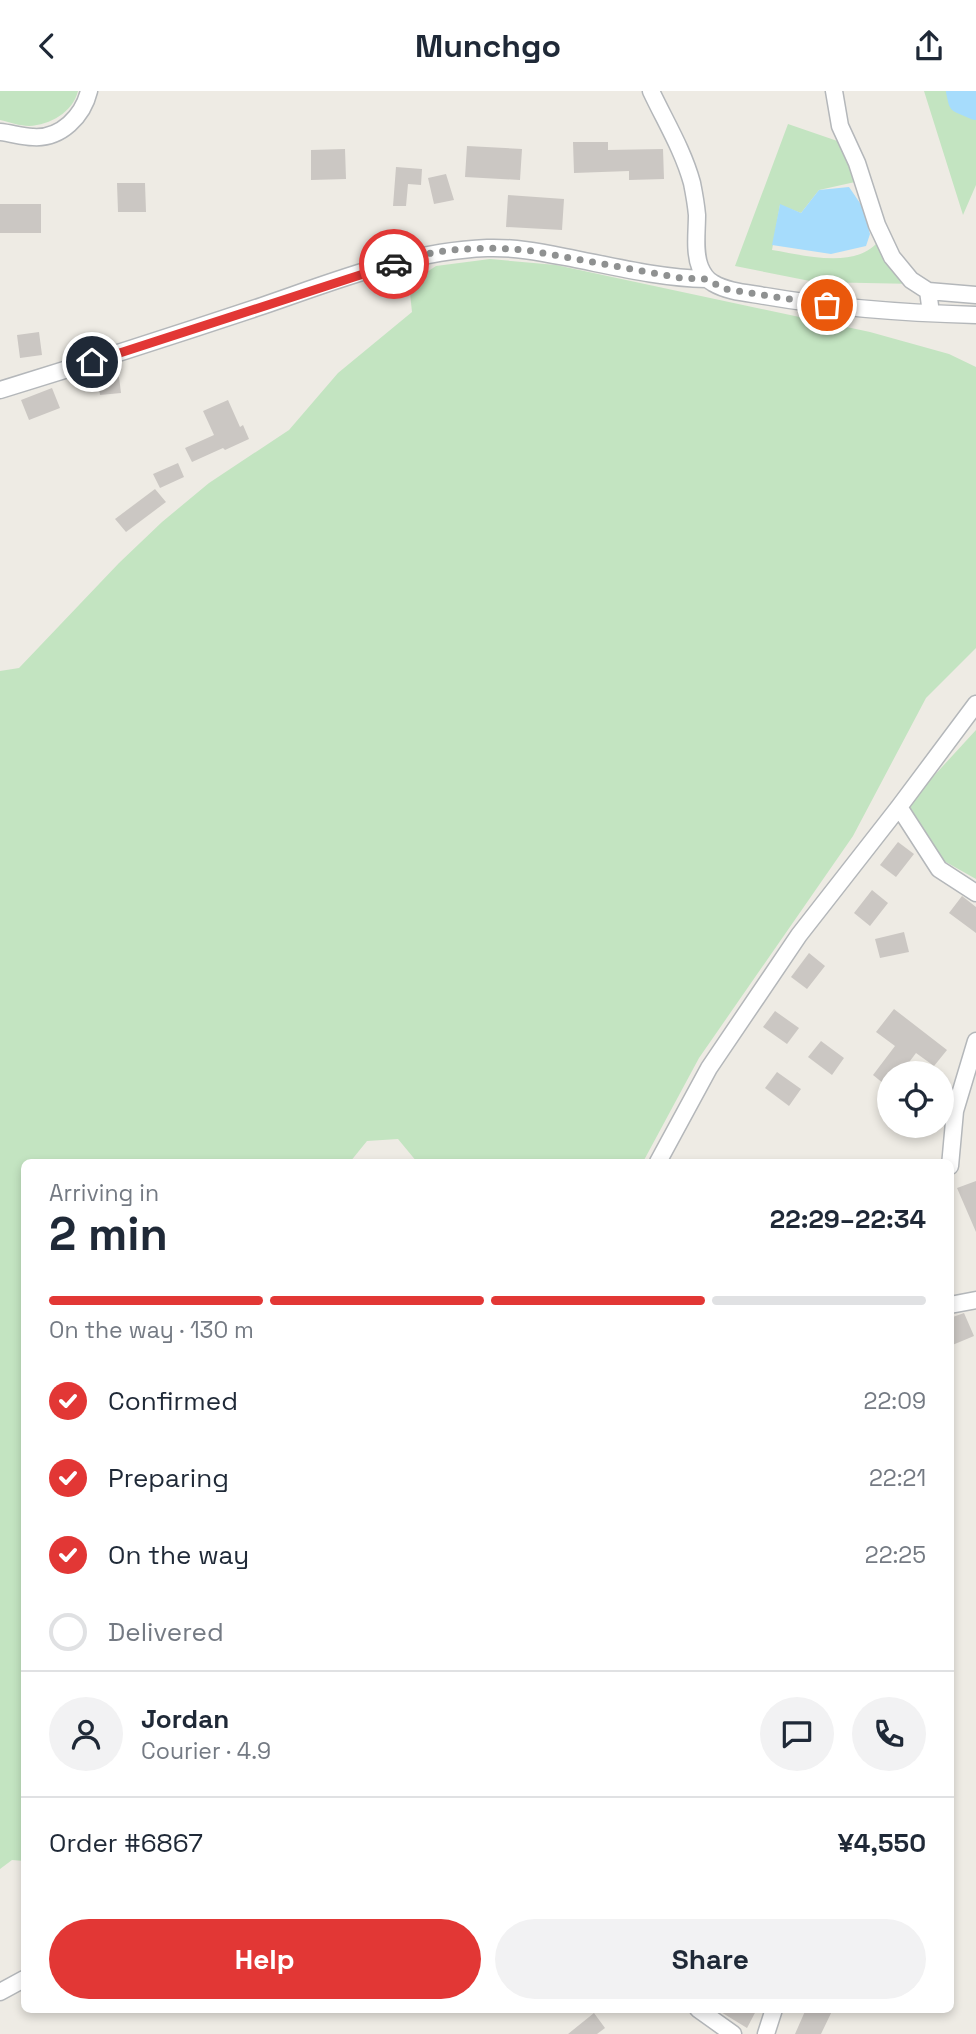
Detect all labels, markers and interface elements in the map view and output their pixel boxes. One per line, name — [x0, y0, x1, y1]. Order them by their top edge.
text: Munchgo — [415, 26, 561, 66]
icon: back — [28, 27, 66, 65]
icon: share — [910, 27, 948, 65]
courier — [359, 229, 429, 299]
icon: car — [375, 245, 413, 283]
pin — [797, 275, 857, 335]
icon: bag — [808, 286, 846, 324]
pin — [62, 332, 122, 392]
icon: home — [73, 343, 111, 381]
map controls — [877, 1061, 954, 1138]
button: locate — [877, 1061, 954, 1138]
text: Arriving in — [49, 1178, 159, 1208]
text: 22:29–22:34 — [770, 1202, 926, 1236]
text: 2 min — [49, 1205, 168, 1263]
text: On the way · 130 m — [49, 1315, 254, 1345]
icon: check — [49, 1382, 87, 1420]
text: Confirmed — [108, 1384, 238, 1418]
text: 22:09 — [864, 1386, 926, 1416]
icon: check — [49, 1459, 87, 1497]
text: Preparing — [108, 1461, 229, 1495]
text: 22:21 — [869, 1463, 926, 1493]
icon: check — [49, 1536, 87, 1574]
text: On the way — [108, 1538, 249, 1572]
text: 22:25 — [865, 1540, 926, 1570]
text: Delivered — [108, 1615, 224, 1649]
button: person — [49, 1697, 123, 1771]
button: chat — [760, 1697, 834, 1771]
button: phone — [852, 1697, 926, 1771]
text: Jordan — [141, 1702, 229, 1736]
text: Courier · 4.9 — [141, 1736, 271, 1766]
text: Order #6867 — [49, 1826, 203, 1860]
text: ¥4,550 — [838, 1826, 926, 1860]
button: Help — [49, 1919, 481, 1999]
button: Share — [495, 1919, 926, 1999]

